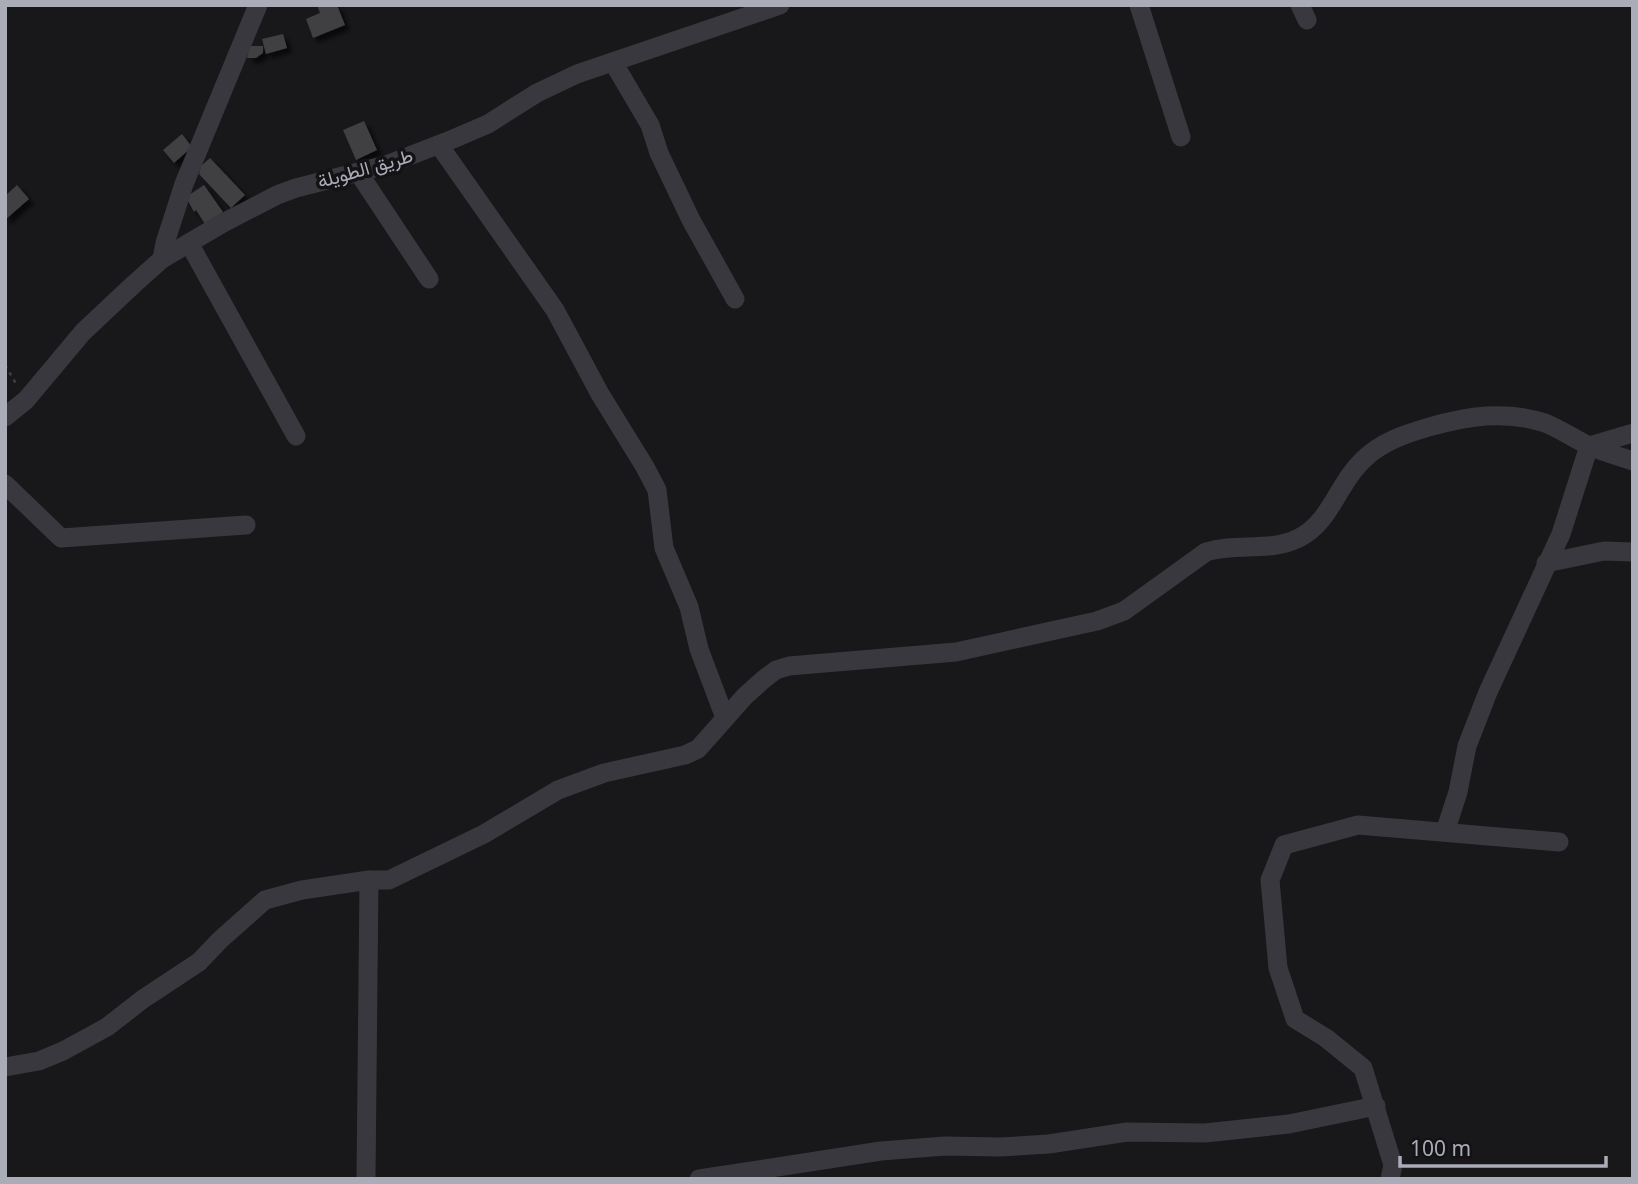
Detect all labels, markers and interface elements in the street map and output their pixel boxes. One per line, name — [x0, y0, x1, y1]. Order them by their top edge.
street label: طريق الطويلة — [314, 142, 416, 194]
scale bar — [1400, 1124, 1606, 1168]
text: 100 m — [1410, 1134, 1471, 1162]

